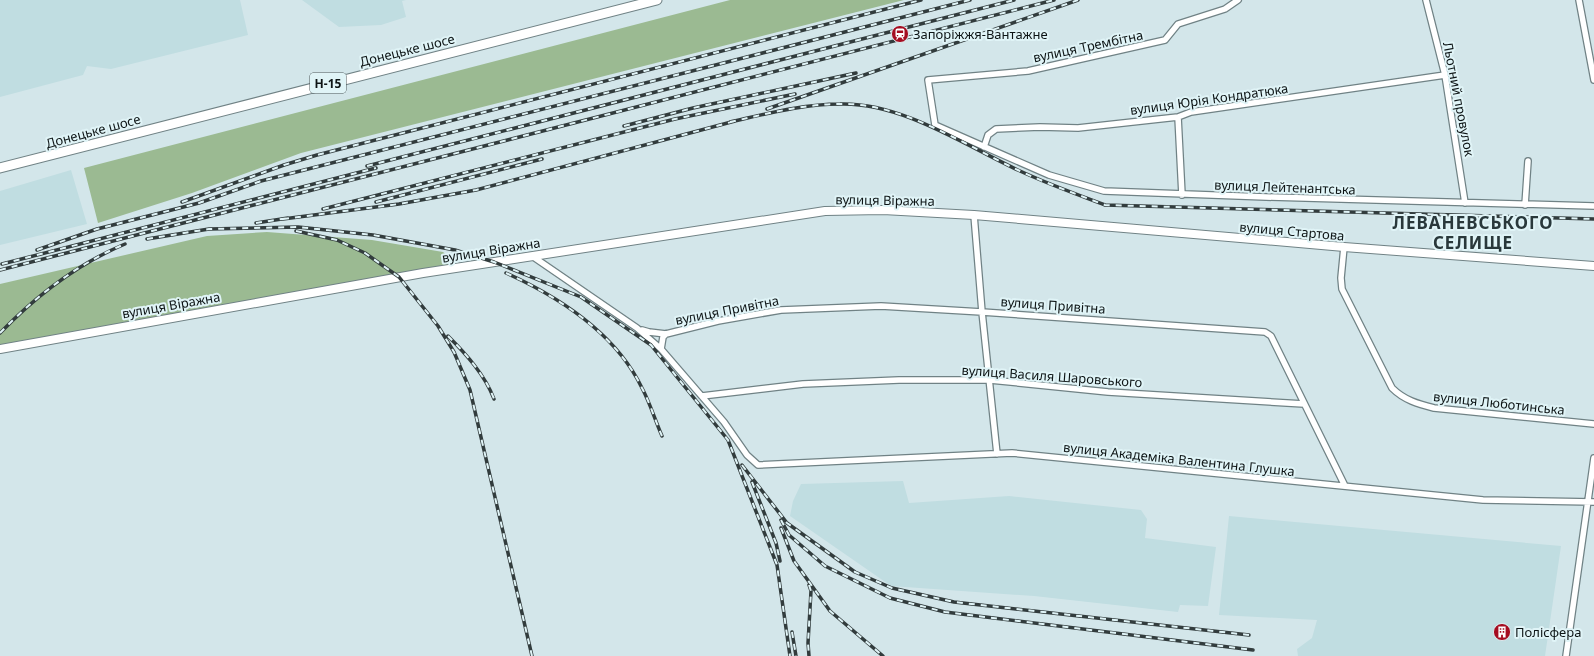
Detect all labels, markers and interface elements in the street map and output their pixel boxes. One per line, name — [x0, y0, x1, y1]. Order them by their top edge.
station icon: Запоріжжя-Вантажне — [890, 24, 910, 44]
place label: Запоріжжя-Вантажне — [913, 25, 1048, 43]
street label: вулиця Трембітна — [1031, 26, 1145, 66]
street label: Донецьке шосе — [358, 29, 456, 71]
street label: Льотний провулок — [1439, 40, 1479, 158]
road number: Н-15 — [310, 73, 346, 93]
street label: вулиця Юрія Кондратюка — [1129, 79, 1289, 119]
street label: Донецьке шосе — [44, 110, 142, 152]
street label: вулиця Лейтенантська — [1214, 176, 1356, 198]
street label: вулиця Віражна — [835, 190, 935, 210]
district label: ЛЕВАНЕВСЬКОГО СЕЛИЩЕ — [1393, 211, 1553, 254]
street label: вулиця Стартова — [1239, 217, 1345, 245]
street label: вулиця Віражна — [440, 233, 542, 267]
street label: вулиця Віражна — [120, 288, 222, 322]
street label: вулиця Привітна — [674, 291, 780, 329]
street label: вулиця Привітна — [1000, 292, 1106, 318]
street label: вулиця Василя Шаровського — [961, 361, 1143, 391]
street label: вулиця Люботинська — [1432, 387, 1566, 419]
street label: вулиця Академіка Валентина Глушка — [1062, 438, 1296, 480]
building icon: Полісфера — [1492, 622, 1512, 642]
place label: Полісфера — [1515, 623, 1581, 641]

